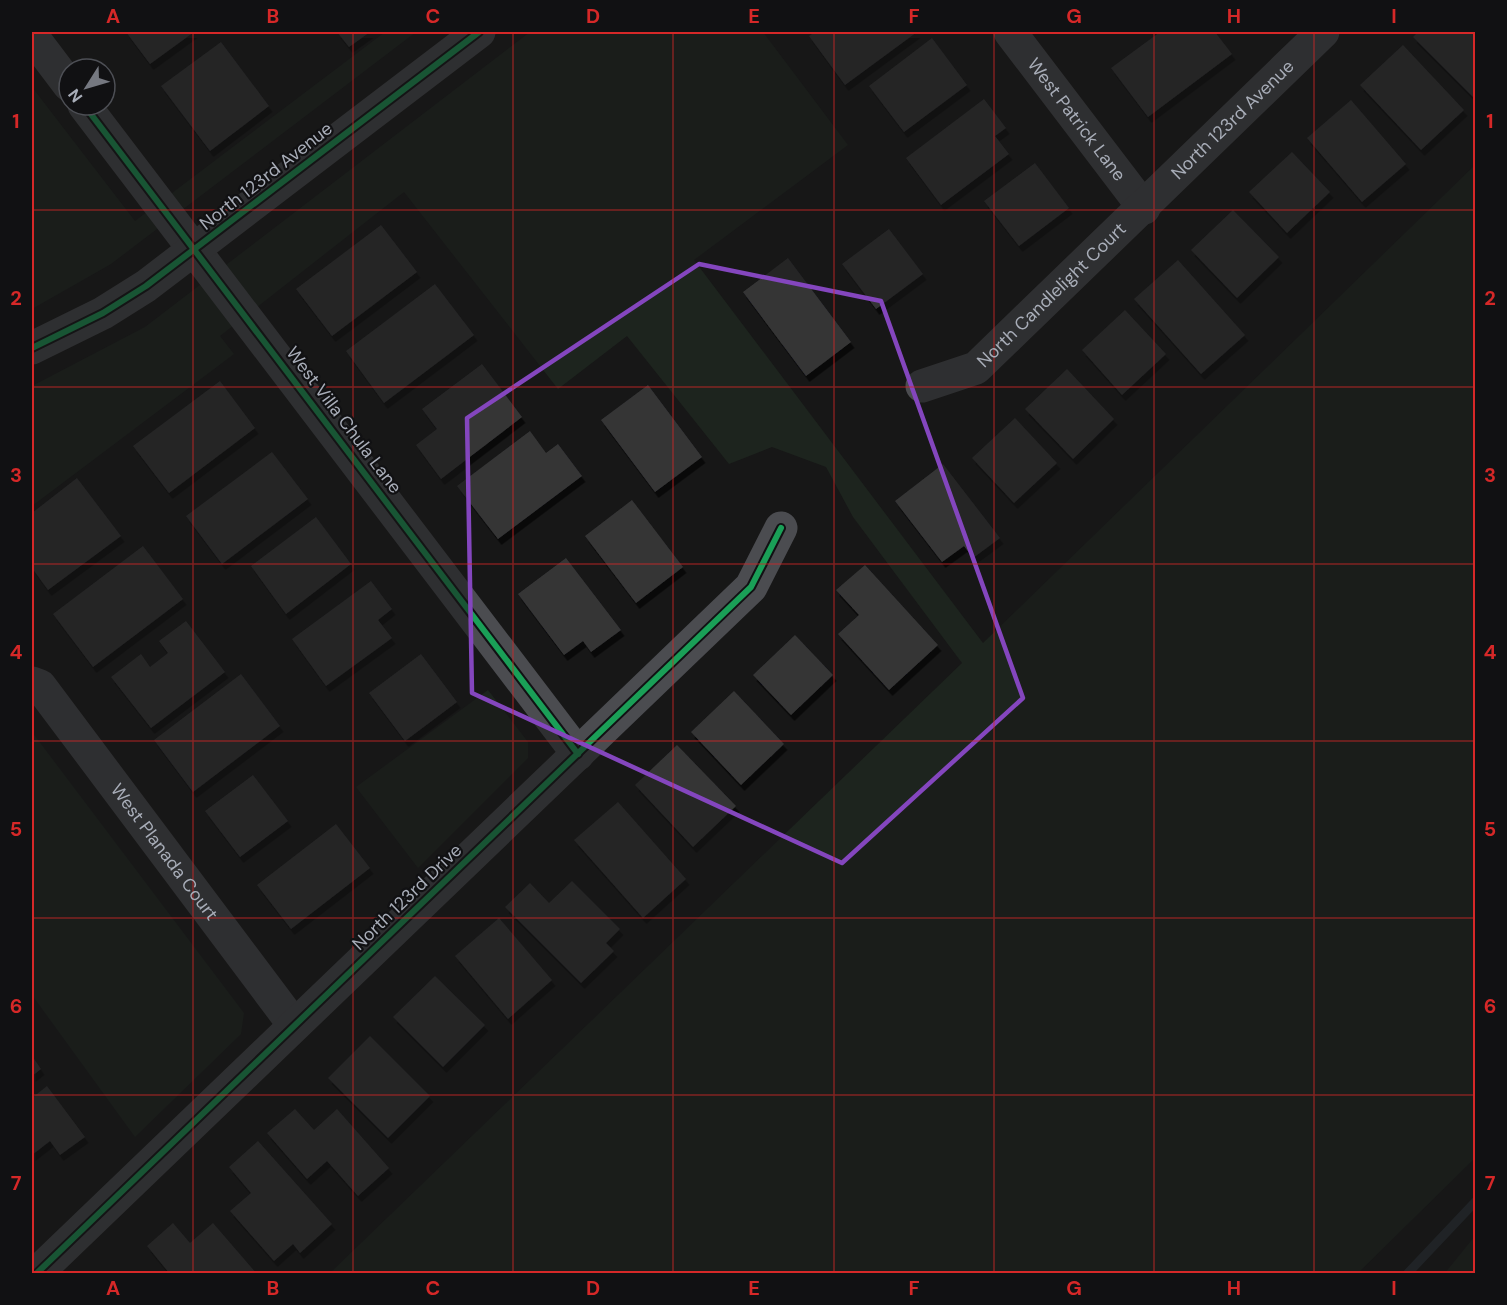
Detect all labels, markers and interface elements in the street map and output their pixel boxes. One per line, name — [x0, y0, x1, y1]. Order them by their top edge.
text: A — [106, 3, 120, 29]
text: B — [267, 3, 279, 29]
text: C — [426, 3, 440, 29]
text: D — [586, 3, 600, 29]
text: E — [748, 3, 760, 29]
text: F — [908, 3, 920, 29]
text: G — [1066, 3, 1082, 29]
text: H — [1227, 3, 1241, 29]
text: I — [1391, 3, 1397, 29]
street label: West Patrick Lane — [1022, 53, 1131, 186]
street label: North 123rd Avenue — [1166, 55, 1299, 185]
north arrow — [57, 57, 117, 117]
text: N — [64, 85, 87, 107]
text: 1 — [12, 108, 20, 134]
text: 1 — [1486, 108, 1494, 134]
street label: North 123rd Avenue — [195, 117, 337, 235]
street label: North Candlelight Court — [972, 217, 1131, 373]
text: 2 — [10, 285, 22, 311]
text: 2 — [1484, 285, 1496, 311]
street label: West Villa Chula Lane — [281, 342, 407, 498]
text: 3 — [10, 462, 22, 488]
text: 3 — [1484, 462, 1496, 488]
text: 4 — [10, 639, 23, 665]
text: 4 — [1484, 639, 1497, 665]
street label: West Planada Court — [105, 779, 224, 925]
text: 5 — [10, 816, 22, 842]
text: 5 — [1484, 816, 1496, 842]
street label: North 123rd Drive — [347, 838, 467, 956]
text: 6 — [10, 993, 22, 1019]
text: 6 — [1484, 993, 1496, 1019]
text: 7 — [11, 1170, 22, 1196]
text: 7 — [1485, 1170, 1496, 1196]
text: A — [106, 1275, 120, 1301]
text: B — [267, 1275, 279, 1301]
text: C — [426, 1275, 440, 1301]
text: D — [586, 1275, 600, 1301]
text: E — [748, 1275, 760, 1301]
text: F — [908, 1275, 920, 1301]
text: G — [1066, 1275, 1082, 1301]
text: H — [1227, 1275, 1241, 1301]
text: I — [1391, 1275, 1397, 1301]

